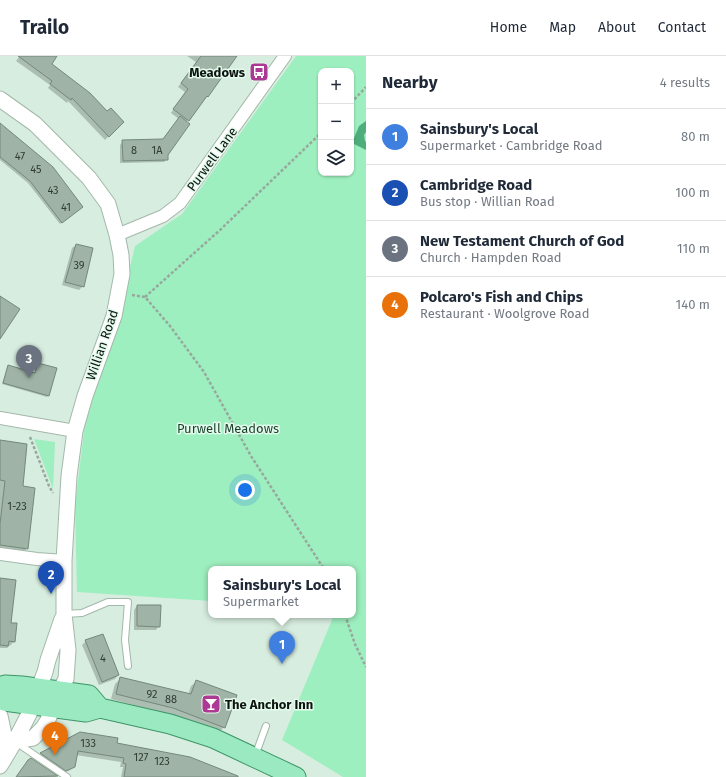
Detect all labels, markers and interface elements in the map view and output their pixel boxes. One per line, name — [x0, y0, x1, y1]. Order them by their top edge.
text: Trailo — [20, 16, 69, 39]
text: Home — [490, 19, 527, 36]
text: Map — [549, 19, 576, 36]
text: About — [598, 19, 636, 36]
text: Contact — [658, 19, 706, 36]
bus stop icon: Meadows — [248, 61, 270, 83]
place label: Meadows — [189, 65, 246, 80]
map controls — [318, 68, 354, 176]
button: + — [318, 68, 354, 104]
text: Nearby — [382, 72, 437, 93]
text: 4 results — [660, 75, 710, 90]
button: − — [318, 104, 354, 140]
text: Sainsbury's Local — [420, 120, 538, 138]
street label: Purwell Lane — [184, 124, 240, 194]
text: 1 — [392, 129, 398, 144]
text: 80 m — [681, 129, 710, 144]
text: Supermarket · Cambridge Road — [420, 138, 603, 153]
button: layers — [318, 140, 354, 176]
house number: 8 — [131, 144, 137, 157]
house number: 1A — [151, 144, 163, 157]
house number: 47 — [15, 150, 25, 163]
house number: 45 — [30, 163, 42, 176]
text: Cambridge Road — [420, 176, 532, 194]
house number: 43 — [47, 184, 59, 197]
text: 2 — [392, 185, 398, 200]
text: 100 m — [675, 185, 710, 200]
text: Bus stop · Willian Road — [420, 194, 555, 209]
house number: 41 — [61, 201, 71, 214]
text: New Testament Church of God — [420, 232, 624, 250]
text: 3 — [392, 241, 398, 256]
text: 110 m — [677, 241, 710, 256]
text: Church · Hampden Road — [420, 250, 561, 265]
house number: 39 — [73, 259, 85, 272]
text: Polcaro's Fish and Chips — [420, 288, 583, 306]
text: 4 — [391, 297, 399, 312]
text: 140 m — [676, 297, 710, 312]
text: Restaurant · Woolgrove Road — [420, 306, 589, 321]
street label: Willian Road — [83, 308, 121, 382]
pin: 3 — [16, 345, 42, 378]
park label: Purwell Meadows — [177, 421, 279, 436]
your location — [235, 480, 255, 500]
house number: 1-23 — [7, 500, 27, 513]
pin: 2 — [38, 561, 64, 594]
popup — [208, 566, 356, 618]
text: Sainsbury's Local — [223, 576, 341, 594]
text: Supermarket — [223, 594, 299, 609]
pin: 1 — [269, 631, 295, 664]
house number: 4 — [100, 652, 106, 665]
house number: 92 — [147, 688, 157, 701]
house number: 88 — [165, 693, 177, 706]
bar icon: The Anchor Inn — [200, 693, 222, 715]
place label: The Anchor Inn — [225, 697, 313, 712]
pin: 4 — [42, 722, 68, 755]
house number: 133 — [80, 737, 96, 750]
house number: 127 — [134, 751, 149, 764]
house number: 123 — [154, 755, 170, 768]

